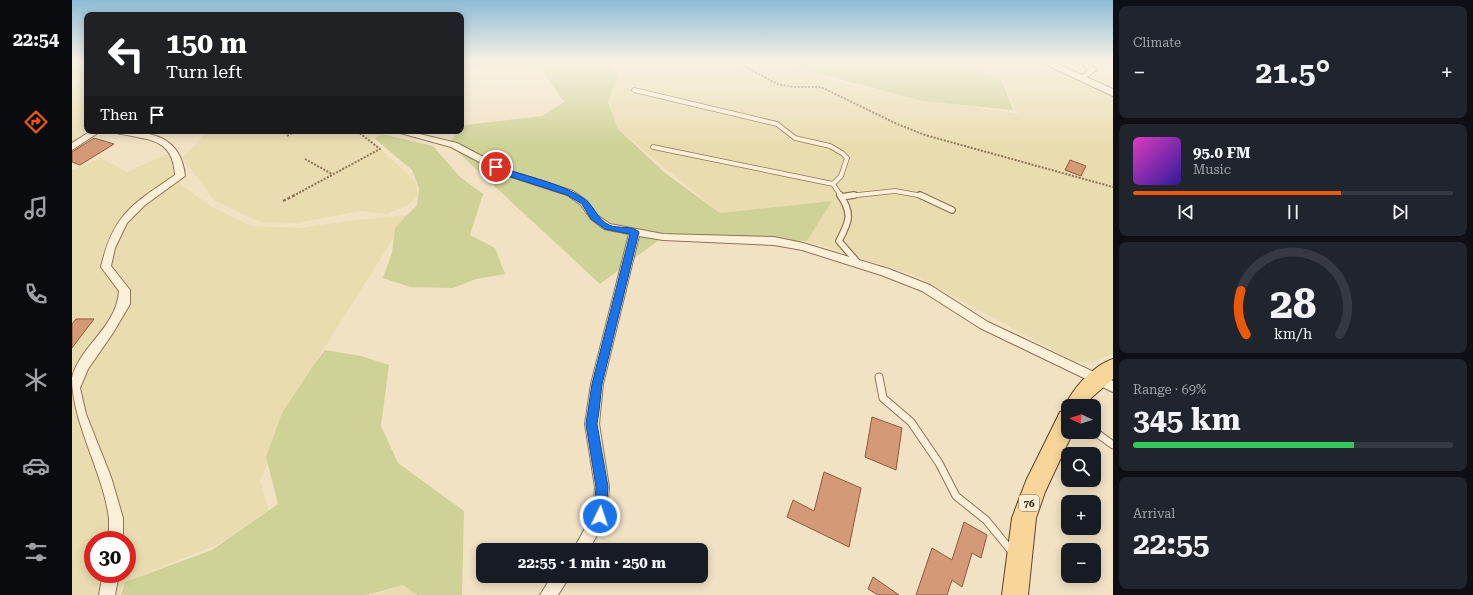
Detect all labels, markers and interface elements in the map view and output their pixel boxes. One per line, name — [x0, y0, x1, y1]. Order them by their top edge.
text: 150 m — [166, 27, 247, 60]
icon: left — [100, 28, 152, 80]
text: 22:54 — [13, 29, 59, 50]
text: Climate — [1133, 35, 1181, 50]
text: 21.5° — [1256, 55, 1330, 90]
text: − — [1133, 60, 1145, 85]
text: + — [1441, 60, 1453, 85]
text: Turn left — [166, 61, 242, 82]
icon: arrive — [146, 104, 168, 126]
text: Then — [100, 106, 138, 124]
icon: directions — [22, 108, 50, 136]
text: 95.0 FM — [1193, 144, 1250, 162]
pin — [479, 150, 513, 184]
icon: arrive — [485, 156, 507, 178]
text: Music — [1193, 162, 1231, 177]
icon: music — [22, 194, 50, 222]
icon: previous — [1175, 201, 1197, 223]
icon: pause — [1282, 201, 1304, 223]
icon: next — [1389, 201, 1411, 223]
text: 28 — [1270, 279, 1316, 328]
icon: phone — [22, 280, 50, 308]
text: km/h — [1274, 326, 1312, 342]
icon: climate — [22, 366, 50, 394]
text: Range · 69% — [1133, 382, 1206, 397]
north arrow — [1061, 399, 1101, 439]
map controls — [1061, 399, 1101, 583]
text: 345 km — [1133, 402, 1241, 437]
button: search — [1061, 447, 1101, 487]
icon: car — [22, 452, 50, 480]
position arrow — [579, 495, 621, 537]
road number: 76 — [1019, 495, 1039, 511]
button: + — [1061, 495, 1101, 535]
text: Arrival — [1133, 506, 1175, 521]
text: 22:55 — [1133, 526, 1210, 561]
speed limit sign: 30 — [84, 531, 136, 583]
icon: filters — [22, 538, 50, 566]
button: − — [1061, 543, 1101, 583]
text: 22:55 · 1 min · 250 m — [518, 554, 666, 572]

